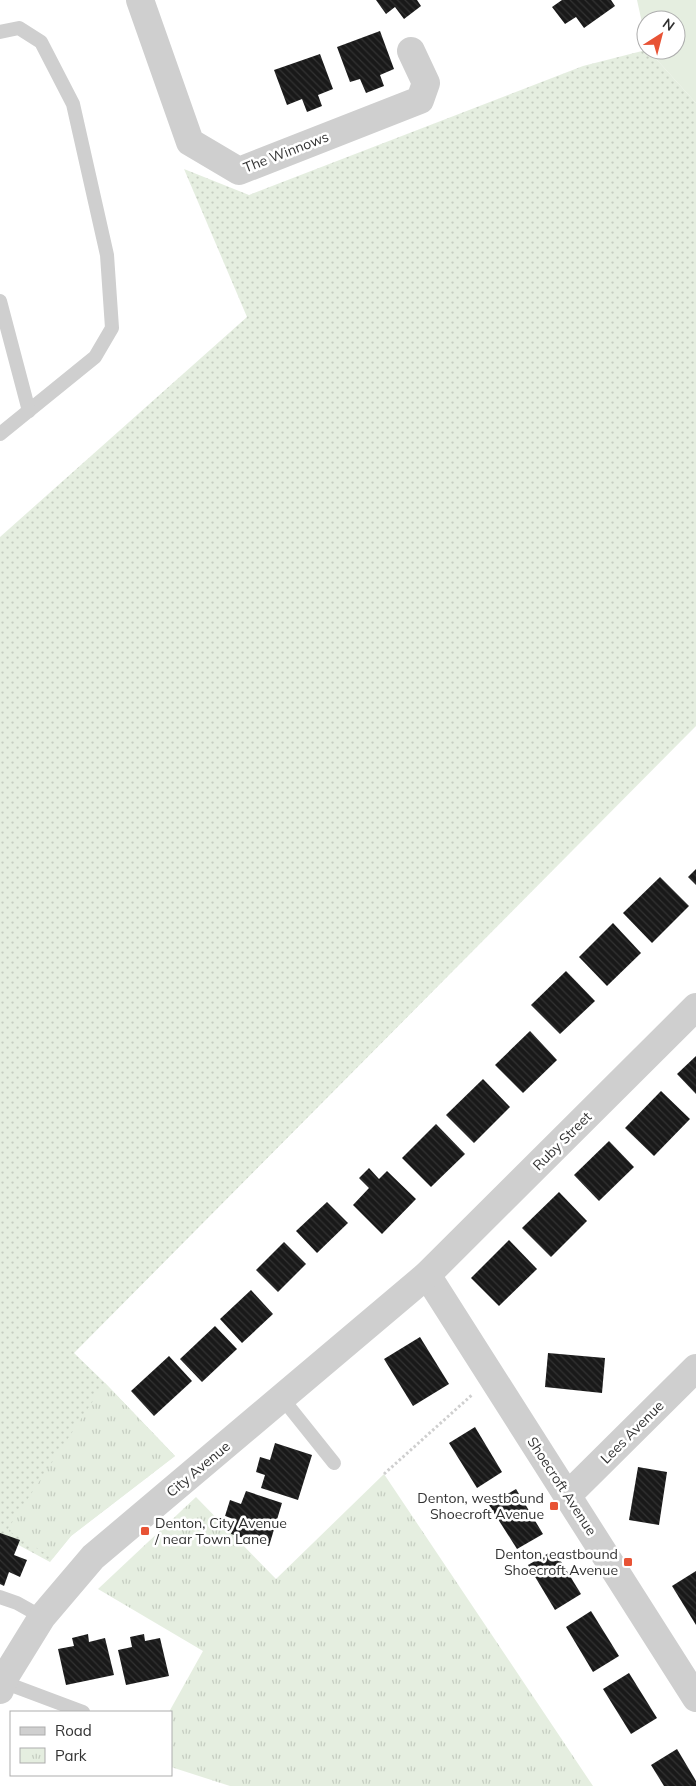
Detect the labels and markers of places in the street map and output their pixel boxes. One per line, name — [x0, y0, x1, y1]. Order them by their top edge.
place label: Denton, westbound Shoecroft Avenue — [417, 1489, 544, 1523]
marker: Denton, westbound Shoecroft Avenue — [548, 1500, 560, 1512]
place label: Denton, City Avenue / near Town Lane — [154, 1514, 287, 1548]
marker: Denton, City Avenue / near Town Lane — [139, 1525, 151, 1537]
place label: Denton, eastbound Shoecroft Avenue — [495, 1545, 618, 1579]
marker: Denton, eastbound Shoecroft Avenue — [622, 1556, 634, 1568]

